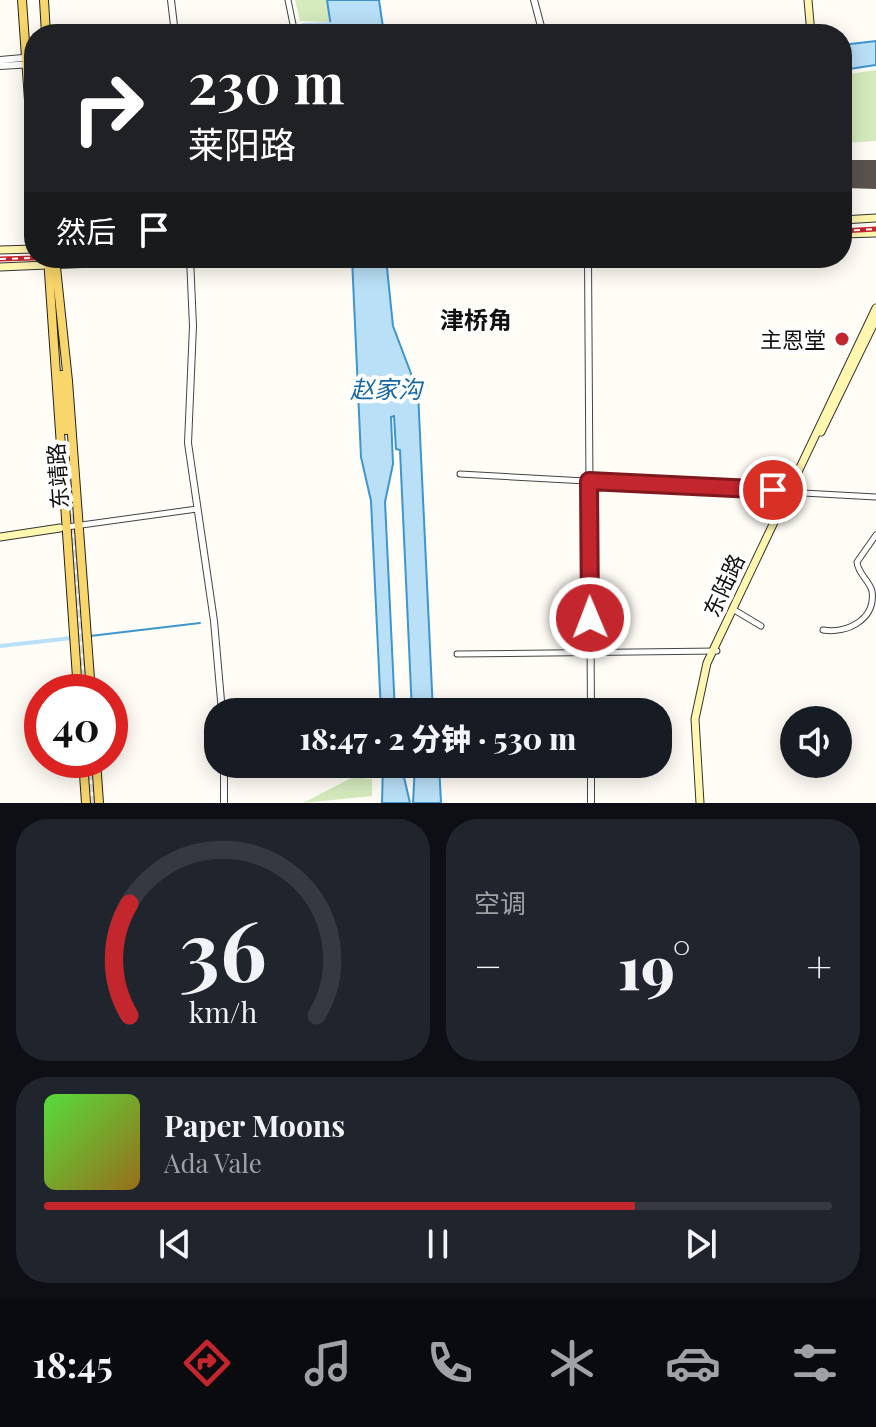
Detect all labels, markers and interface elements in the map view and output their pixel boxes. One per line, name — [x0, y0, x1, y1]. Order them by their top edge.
text: 230 m — [188, 44, 344, 119]
icon: right — [56, 56, 160, 160]
text: 莱阳路 — [188, 119, 296, 167]
icon: arrive — [132, 208, 176, 252]
text: 然后 — [56, 211, 116, 251]
district label: 津桥角 — [440, 303, 512, 335]
place label: 主恩堂 — [760, 324, 826, 354]
marker: 主恩堂 — [833, 330, 851, 348]
water label: 赵家沟 — [350, 372, 425, 404]
street label: 东靖路 — [40, 442, 74, 510]
pin — [739, 456, 807, 524]
icon: arrive — [751, 468, 795, 512]
street label: 东陆路 — [695, 549, 751, 621]
position arrow — [548, 576, 632, 660]
speed limit sign: 40 — [24, 674, 128, 778]
map controls — [780, 706, 852, 778]
button: sound — [780, 706, 852, 778]
text: 18:47 · 2 分钟 · 530 m — [300, 718, 576, 758]
text: 空调 — [474, 885, 526, 920]
text: 36 — [179, 892, 267, 1003]
text: 19° — [618, 925, 691, 1005]
text: − — [474, 935, 502, 994]
text: + — [806, 935, 832, 994]
text: km/h — [189, 992, 257, 1030]
text: Paper Moons — [164, 1105, 345, 1145]
text: Ada Vale — [164, 1145, 262, 1180]
icon: previous — [153, 1222, 197, 1266]
icon: pause — [416, 1222, 460, 1266]
icon: next — [679, 1222, 723, 1266]
icon: directions — [179, 1335, 235, 1391]
icon: music — [300, 1335, 356, 1391]
icon: phone — [422, 1335, 478, 1391]
icon: climate — [544, 1335, 600, 1391]
icon: car — [665, 1335, 721, 1391]
icon: filters — [787, 1335, 843, 1391]
text: 18:45 — [33, 1339, 113, 1387]

